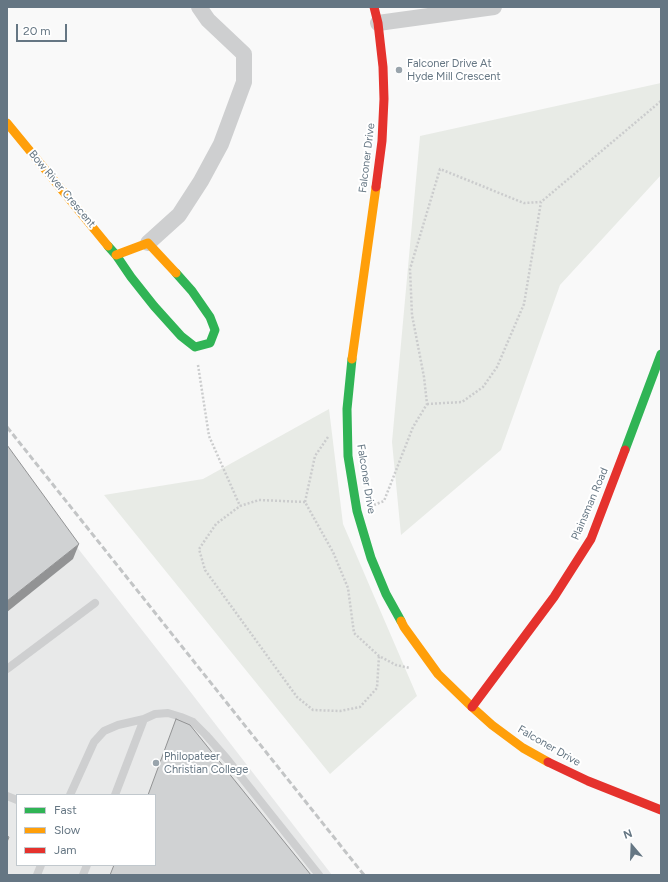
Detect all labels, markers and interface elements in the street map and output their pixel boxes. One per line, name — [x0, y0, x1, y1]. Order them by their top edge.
scale bar — [18, 16, 69, 42]
text: 20 m — [23, 24, 51, 38]
place label: Falconer Drive At Hyde Mill Crescent — [407, 57, 501, 83]
marker: Falconer Drive At Hyde Mill Crescent — [394, 65, 404, 75]
street label: Falconer Drive — [356, 122, 378, 194]
street label: Bow River Crescent — [26, 148, 98, 230]
street label: Falconer Drive — [354, 443, 378, 515]
street label: Plainsman Road — [569, 466, 611, 542]
street label: Falconer Drive — [515, 723, 583, 769]
place label: Philopateer Christian College — [164, 750, 248, 776]
marker: Philopateer Christian College — [151, 758, 161, 768]
legend — [16, 794, 156, 866]
text: Fast — [54, 803, 77, 817]
text: Slow — [54, 823, 80, 837]
north arrow — [612, 826, 652, 866]
text: N — [622, 827, 634, 842]
text: Jam — [54, 843, 77, 857]

